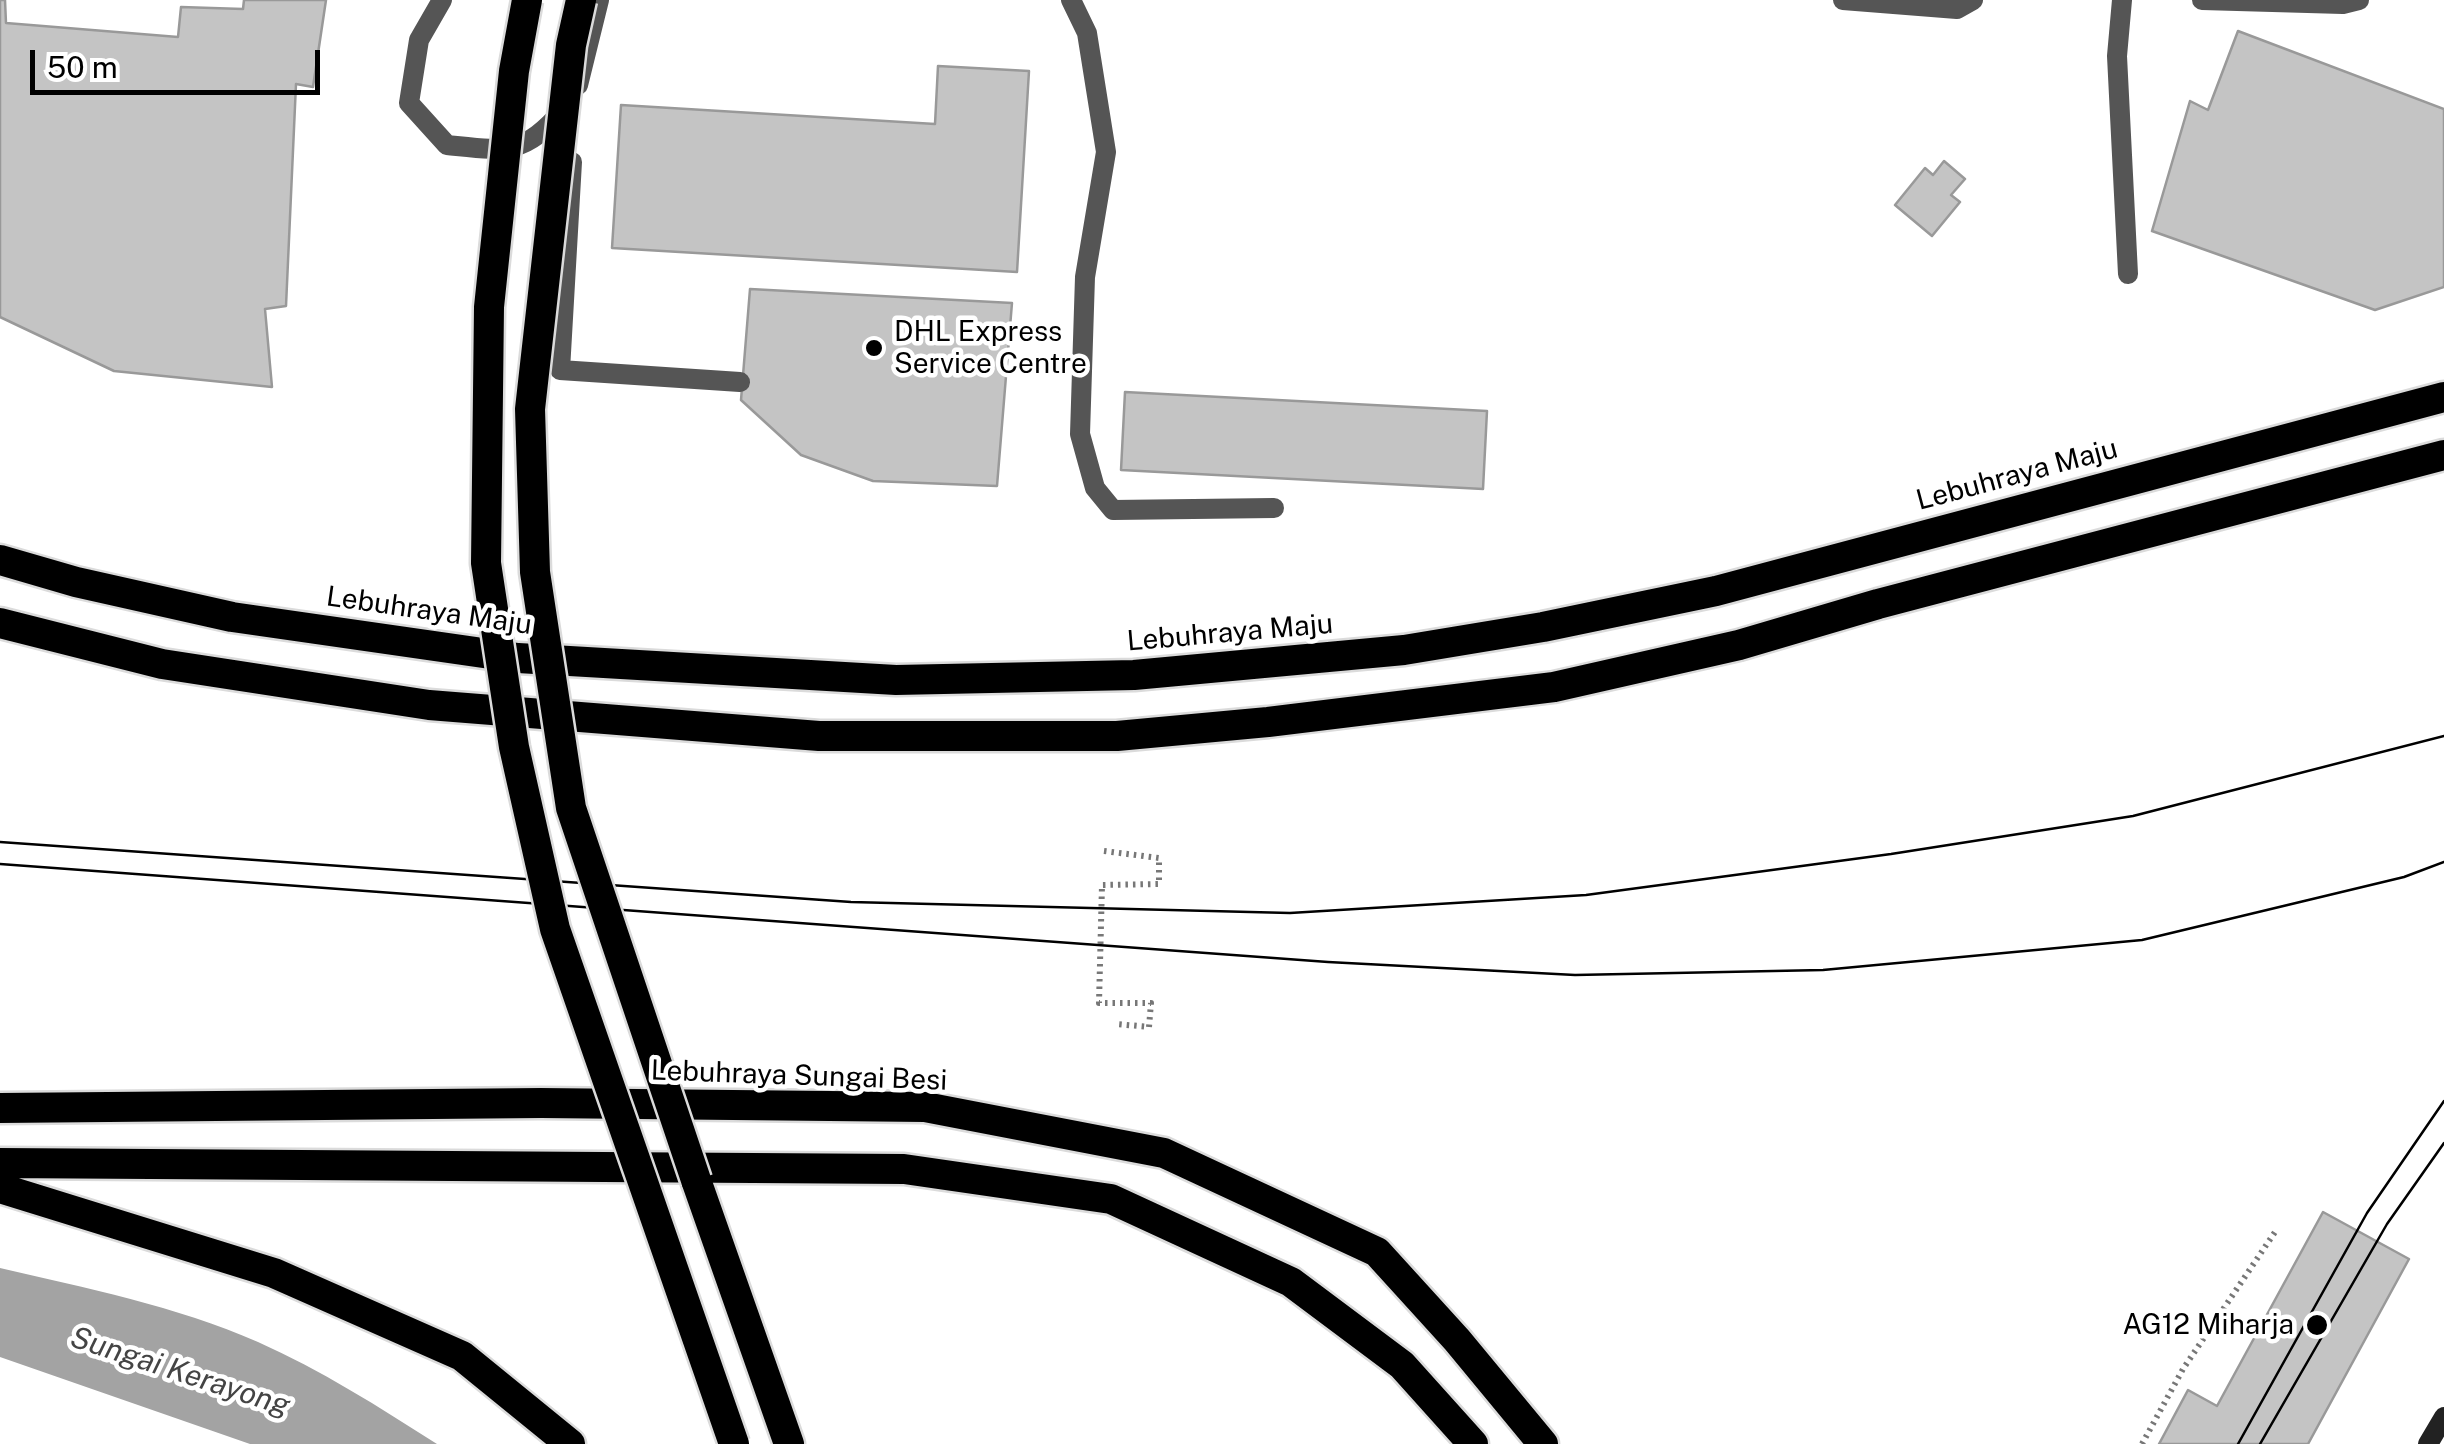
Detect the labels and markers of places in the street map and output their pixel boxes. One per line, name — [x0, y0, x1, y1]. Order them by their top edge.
place label: DHL Express Service Centre — [894, 315, 1087, 381]
marker: DHL Express Service Centre — [863, 337, 885, 359]
place label: AG12 Miharja — [2122, 1308, 2294, 1342]
marker: AG12 Miharja — [2304, 1312, 2330, 1338]

